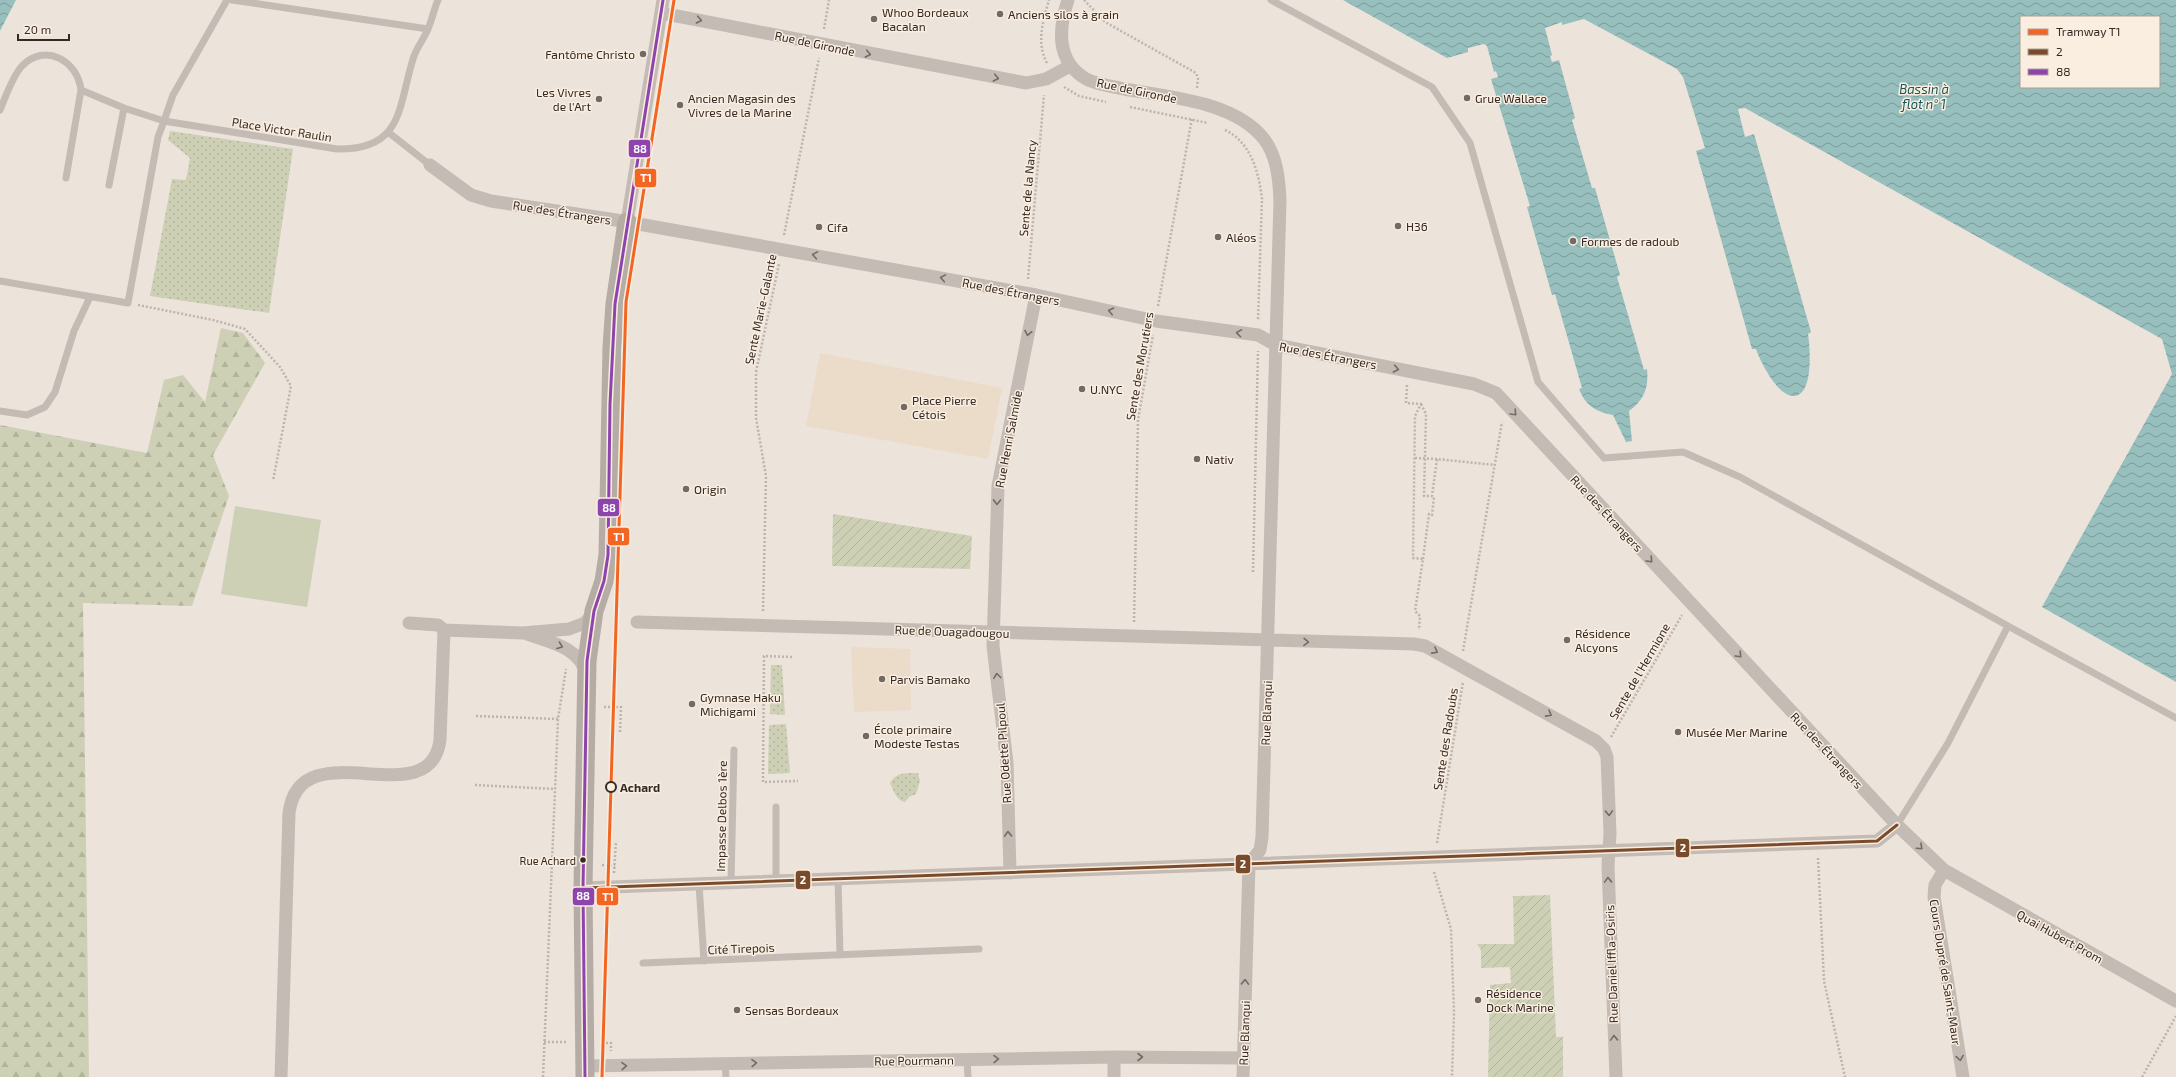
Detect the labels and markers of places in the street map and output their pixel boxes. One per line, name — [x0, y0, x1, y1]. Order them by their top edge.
place label: Whoo Bordeaux Bacalan — [882, 5, 969, 33]
place label: Anciens silos à grain — [1008, 7, 1119, 21]
marker: Anciens silos à grain — [995, 9, 1005, 19]
marker: Whoo Bordeaux Bacalan — [869, 14, 879, 24]
place label: Fantôme Christo — [545, 47, 635, 61]
marker: Fantôme Christo — [638, 49, 648, 59]
place label: Les Vivres de l'Art — [536, 85, 591, 113]
place label: Ancien Magasin des Vivres de la Marine — [688, 91, 796, 119]
place label: Grue Wallace — [1475, 91, 1547, 105]
marker: Grue Wallace — [1462, 93, 1472, 103]
marker: Les Vivres de l'Art — [594, 94, 604, 104]
marker: Ancien Magasin des Vivres de la Marine — [675, 100, 685, 110]
place label: H36 — [1406, 219, 1428, 233]
place label: Cifa — [827, 220, 848, 234]
marker: H36 — [1393, 221, 1403, 231]
marker: Cifa — [814, 222, 824, 232]
place label: Aléos — [1226, 230, 1256, 244]
marker: Aléos — [1213, 232, 1223, 242]
place label: Formes de radoub — [1581, 234, 1680, 248]
marker: Formes de radoub — [1568, 236, 1578, 246]
place label: U.NYC — [1090, 382, 1123, 396]
marker: U.NYC — [1077, 384, 1087, 394]
place label: Place Pierre Cétois — [912, 393, 977, 421]
marker: Place Pierre Cétois — [899, 402, 909, 412]
place label: Nativ — [1205, 452, 1235, 466]
marker: Nativ — [1192, 454, 1202, 464]
place label: Origin — [694, 482, 726, 496]
marker: Origin — [681, 484, 691, 494]
place label: Résidence Alcyons — [1575, 626, 1630, 654]
marker: Résidence Alcyons — [1562, 635, 1572, 645]
place label: Parvis Bamako — [890, 672, 971, 686]
marker: Parvis Bamako — [877, 674, 887, 684]
place label: Gymnase Haku Michigami — [700, 690, 781, 718]
marker: Gymnase Haku Michigami — [687, 699, 697, 709]
place label: École primaire Modeste Testas — [874, 722, 960, 750]
place label: Musée Mer Marine — [1686, 725, 1788, 739]
marker: Musée Mer Marine — [1673, 727, 1683, 737]
marker: École primaire Modeste Testas — [861, 731, 871, 741]
place label: Achard — [620, 780, 660, 794]
marker: Achard — [605, 781, 617, 793]
place label: Rue Achard — [520, 854, 576, 867]
marker: Rue Achard — [578, 855, 588, 865]
place label: Résidence Dock Marine — [1486, 986, 1554, 1014]
marker: Résidence Dock Marine — [1473, 995, 1483, 1005]
place label: Sensas Bordeaux — [745, 1003, 839, 1017]
marker: Sensas Bordeaux — [732, 1005, 742, 1015]

